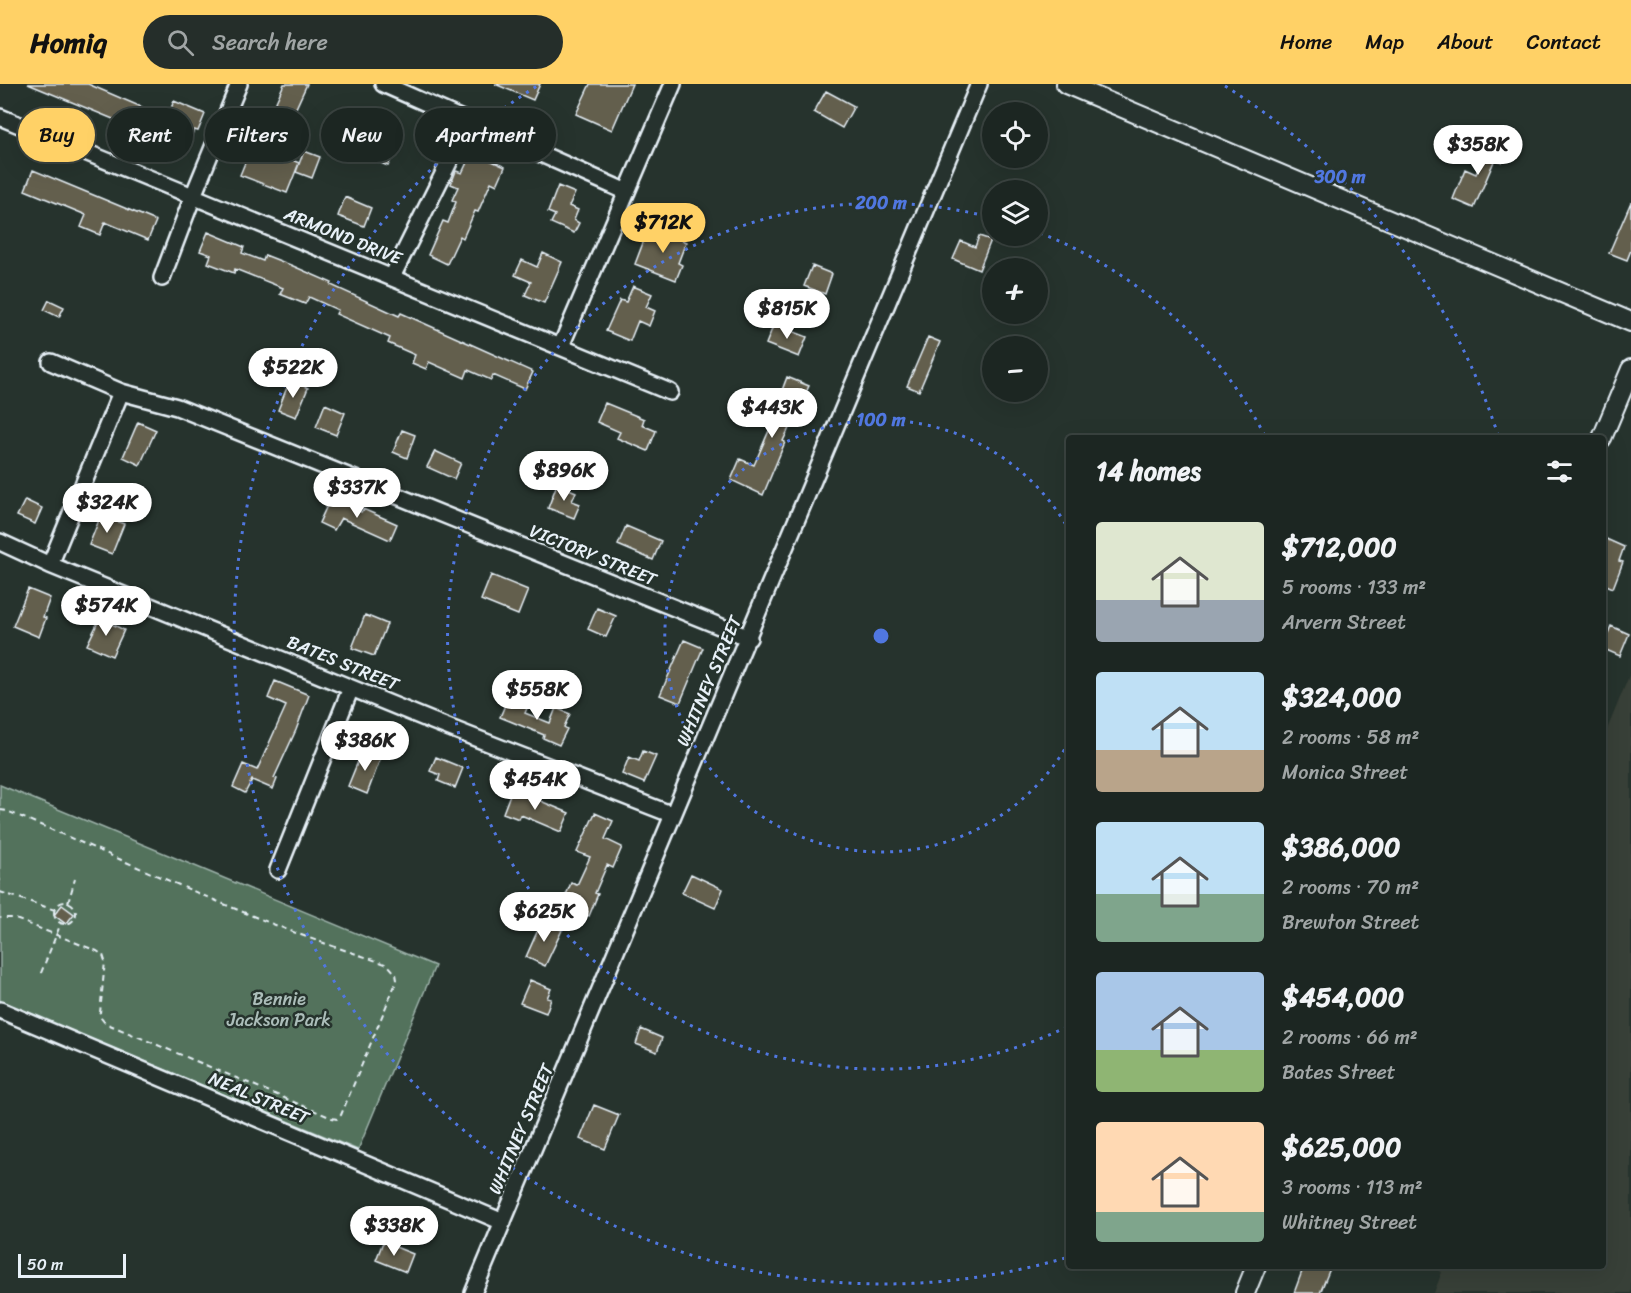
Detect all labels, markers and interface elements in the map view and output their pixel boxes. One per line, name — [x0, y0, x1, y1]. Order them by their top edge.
search box — [143, 15, 563, 69]
text: Homiq — [30, 18, 107, 67]
text: Search here — [212, 23, 328, 62]
text: Home — [1280, 23, 1332, 61]
text: Map — [1365, 23, 1404, 61]
text: About — [1437, 23, 1494, 61]
text: Contact — [1527, 23, 1601, 61]
icon: search — [164, 26, 197, 59]
map controls — [982, 102, 1048, 402]
button: locate — [982, 102, 1048, 168]
chip: Buy — [18, 108, 95, 162]
chip: Rent — [107, 108, 193, 162]
chip: Filters — [205, 108, 309, 162]
chip: New — [321, 108, 403, 162]
chip: Apartment — [415, 108, 556, 162]
pin: $358K — [1436, 125, 1520, 176]
text: $358K — [1448, 127, 1508, 162]
text: 300 m — [1313, 161, 1366, 193]
button: layers — [982, 180, 1048, 246]
text: 200 m — [854, 187, 907, 219]
street label: ARMOND DRIVE — [278, 198, 408, 275]
pin: $712K — [621, 203, 705, 254]
text: $712K — [634, 205, 692, 240]
button: + — [982, 258, 1048, 324]
pin: $815K — [745, 289, 829, 340]
text: $815K — [758, 291, 816, 326]
button: − — [982, 336, 1048, 402]
pin: $522K — [251, 348, 335, 399]
text: $522K — [263, 350, 323, 385]
pin: $443K — [730, 388, 814, 439]
text: $443K — [741, 390, 803, 425]
text: 100 m — [857, 404, 906, 436]
text: 14 homes — [1096, 448, 1201, 494]
pin: $896K — [522, 451, 606, 502]
text: $896K — [533, 453, 595, 488]
icon: filters — [1543, 455, 1576, 488]
pin: $337K — [315, 468, 399, 519]
text: $337K — [328, 470, 387, 505]
pin: $324K — [65, 483, 149, 534]
text: $324K — [77, 485, 137, 520]
street label: VICTORY STREET — [525, 515, 662, 595]
text: $712,000 — [1282, 524, 1397, 570]
icon: home — [1144, 546, 1216, 618]
text: 5 rooms · 133 m² — [1282, 570, 1426, 605]
pin: $574K — [64, 586, 148, 637]
text: $574K — [75, 588, 137, 623]
text: Arvern Street — [1282, 605, 1406, 640]
street label: WHITNEY STREET — [667, 610, 751, 751]
street label: BATES STREET — [282, 626, 405, 700]
centre of rings — [871, 626, 891, 646]
pin: $558K — [495, 670, 579, 721]
text: $558K — [506, 672, 568, 707]
text: $324,000 — [1282, 674, 1401, 720]
icon: home — [1144, 696, 1216, 768]
text: 2 rooms · 58 m² — [1282, 720, 1419, 755]
pin: $386K — [323, 721, 407, 772]
text: $386K — [335, 723, 395, 758]
text: Monica Street — [1282, 755, 1408, 790]
pin: $454K — [493, 760, 577, 811]
text: $454K — [504, 762, 566, 797]
text: $386,000 — [1282, 824, 1401, 870]
icon: home — [1144, 846, 1216, 918]
text: 2 rooms · 70 m² — [1282, 870, 1419, 905]
pin: $625K — [502, 892, 586, 943]
text: $625K — [514, 894, 574, 929]
text: Brewton Street — [1282, 905, 1419, 940]
text: $454,000 — [1282, 974, 1404, 1020]
park label: Bennie Jackson Park — [226, 983, 331, 1036]
icon: home — [1144, 996, 1216, 1068]
text: 2 rooms · 66 m² — [1282, 1020, 1418, 1055]
text: Bates Street — [1282, 1055, 1396, 1090]
street label: WHITNEY STREET — [479, 1058, 563, 1199]
street label: NEAL STREET — [204, 1062, 315, 1134]
text: $625,000 — [1282, 1124, 1401, 1170]
icon: home — [1144, 1146, 1216, 1218]
text: 3 rooms · 113 m² — [1282, 1170, 1423, 1205]
text: Whitney Street — [1282, 1205, 1417, 1240]
pin: $338K — [352, 1206, 436, 1257]
text: $338K — [364, 1208, 424, 1243]
text: 50 m — [27, 1250, 63, 1279]
scale bar — [18, 1251, 126, 1278]

